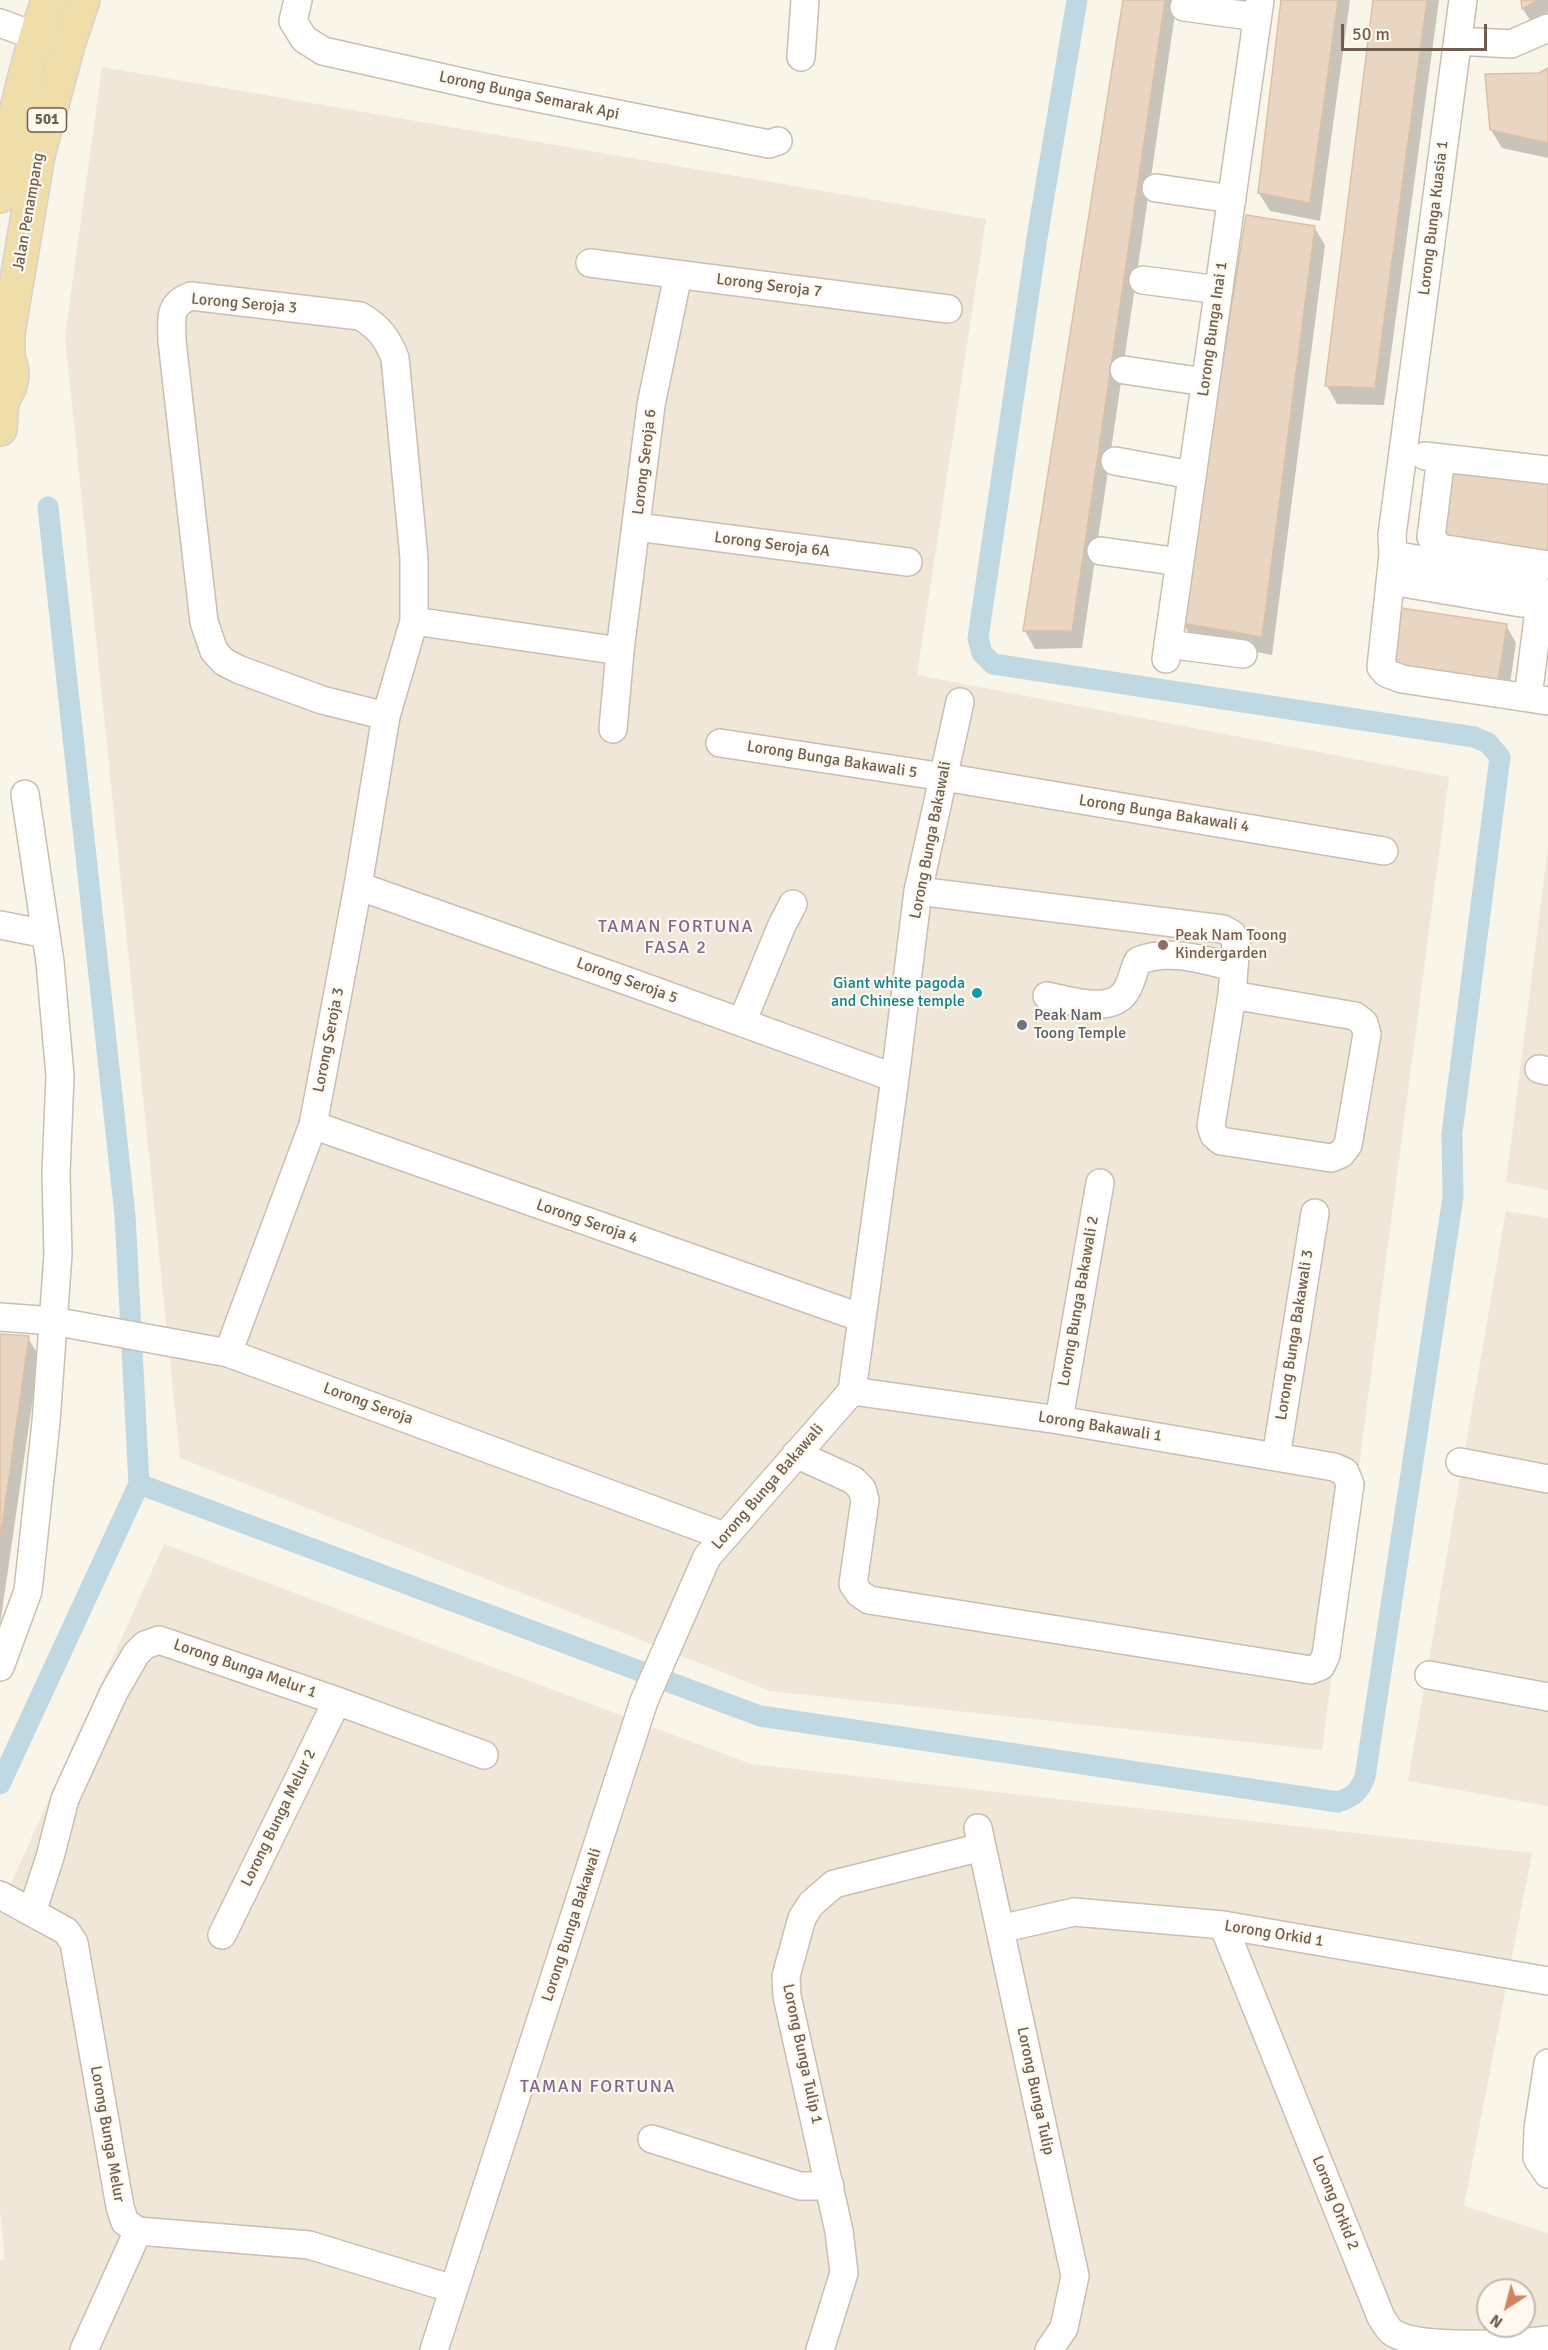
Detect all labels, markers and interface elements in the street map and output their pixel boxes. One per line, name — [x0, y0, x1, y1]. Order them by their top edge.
scale bar — [1344, 12, 1490, 50]
text: 50 m — [1352, 23, 1390, 45]
street label: Lorong Bunga Semarak Api — [437, 67, 621, 125]
road number: 501 — [28, 108, 66, 132]
street label: Lorong Bunga Kuasia 1 — [1415, 139, 1453, 297]
street label: Jalan Penampang — [9, 151, 49, 273]
street label: Lorong Bunga Inai 1 — [1194, 260, 1232, 398]
street label: Lorong Seroja 7 — [715, 270, 823, 302]
street label: Lorong Seroja 3 — [190, 290, 298, 318]
street label: Lorong Seroja 6 — [629, 408, 661, 516]
street label: Lorong Seroja 6A — [713, 528, 831, 562]
street label: Lorong Bunga Bakawali 5 — [745, 737, 919, 783]
street label: Lorong Bunga Bakawali — [906, 759, 956, 921]
street label: Lorong Bunga Bakawali 4 — [1077, 791, 1251, 837]
district label: TAMAN FORTUNA FASA 2 — [598, 916, 754, 958]
place label: Peak Nam Toong Kindergarden — [1175, 926, 1287, 964]
marker: Peak Nam Toong Kindergarden — [1156, 938, 1170, 952]
street label: Lorong Seroja 5 — [574, 954, 680, 1008]
place label: Giant white pagoda and Chinese temple — [831, 974, 965, 1012]
street label: Lorong Seroja 3 — [309, 986, 349, 1094]
marker: Giant white pagoda and Chinese temple — [970, 986, 984, 1000]
place label: Peak Nam Toong Temple — [1034, 1006, 1126, 1044]
marker: Peak Nam Toong Temple — [1015, 1018, 1029, 1032]
street label: Lorong Seroja 4 — [534, 1196, 640, 1248]
street label: Lorong Bunga Bakawali 2 — [1055, 1214, 1103, 1388]
street label: Lorong Bunga Bakawali 3 — [1272, 1248, 1318, 1422]
street label: Lorong Seroja — [320, 1379, 416, 1429]
street label: Lorong Bakawali 1 — [1037, 1408, 1163, 1446]
street label: Lorong Bunga Bakawali — [708, 1420, 828, 1554]
street label: Lorong Bunga Melur 1 — [171, 1635, 319, 1703]
street label: Lorong Bunga Melur 2 — [237, 1746, 321, 1890]
street label: Lorong Bunga Bakawali — [538, 1846, 606, 2004]
street label: Lorong Orkid 1 — [1223, 1917, 1325, 1951]
street label: Lorong Bunga Tulip 1 — [778, 1982, 826, 2126]
street label: Lorong Bunga Tulip — [1012, 2025, 1058, 2157]
street label: Lorong Bunga Melur — [86, 2064, 128, 2204]
district label: TAMAN FORTUNA — [520, 2076, 676, 2098]
street label: Lorong Orkid 2 — [1307, 2153, 1363, 2253]
north arrow — [1476, 2278, 1536, 2338]
text: N — [1486, 2310, 1507, 2332]

